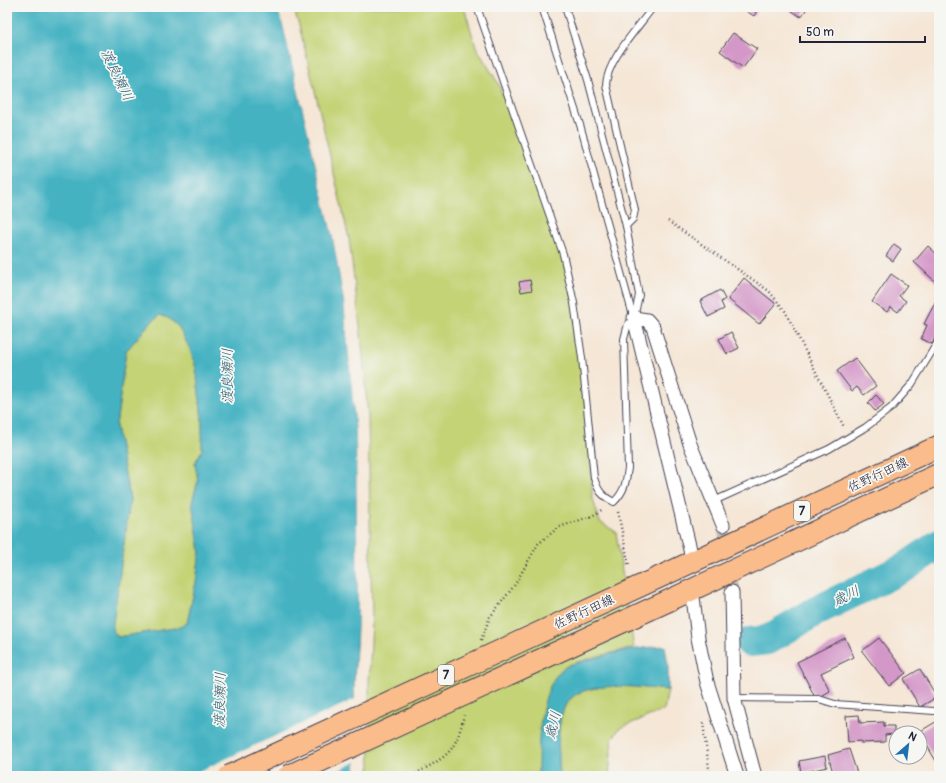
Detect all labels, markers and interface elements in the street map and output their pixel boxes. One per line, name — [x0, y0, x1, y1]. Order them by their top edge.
scale bar — [800, 18, 925, 44]
text: 50 m — [806, 25, 834, 40]
water label: 渡良瀬川 — [97, 46, 137, 104]
water label: 渡良瀬川 — [219, 348, 236, 404]
street label: 佐野行田線 — [845, 454, 912, 496]
road number: 7 — [794, 501, 810, 521]
water label: 歳川 — [830, 582, 862, 610]
street label: 佐野行田線 — [551, 591, 618, 633]
road number: 7 — [438, 665, 454, 685]
water label: 渡良瀬川 — [211, 672, 229, 728]
water label: 歳川 — [541, 709, 565, 741]
north arrow — [888, 725, 928, 765]
text: N — [906, 729, 919, 744]

